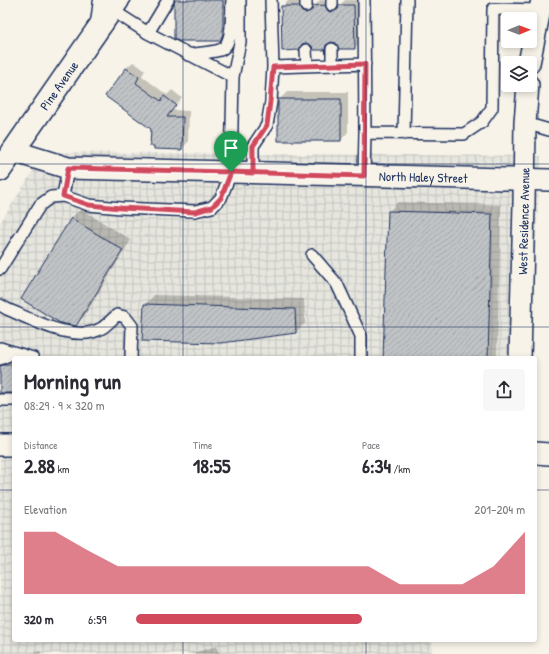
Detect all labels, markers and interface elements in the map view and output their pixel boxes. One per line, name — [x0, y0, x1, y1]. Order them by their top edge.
north arrow — [501, 12, 537, 48]
map controls — [501, 12, 537, 92]
button: layers — [501, 56, 537, 92]
street label: Pine Avenue — [35, 57, 82, 114]
pin — [214, 131, 248, 172]
icon: arrive — [220, 137, 242, 159]
street label: North Haley Street — [379, 167, 468, 187]
street label: West Residence Avenue — [513, 167, 533, 275]
text: Morning run — [24, 366, 121, 396]
button: share — [483, 369, 525, 411]
text: 08:29 · 9 × 320 m — [24, 396, 105, 414]
text: Distance — [24, 438, 58, 452]
text: Time — [193, 438, 212, 452]
text: Pace — [362, 438, 380, 452]
text: 2.88 — [24, 452, 55, 479]
text: 18:55 — [193, 452, 230, 479]
text: 6:34 — [362, 452, 391, 479]
text: km — [55, 462, 70, 476]
text: /km — [391, 462, 410, 476]
text: Elevation — [24, 500, 67, 518]
text: 201–204 m — [474, 500, 525, 518]
text: 320 m — [24, 610, 54, 628]
text: 6:59 — [88, 610, 106, 628]

